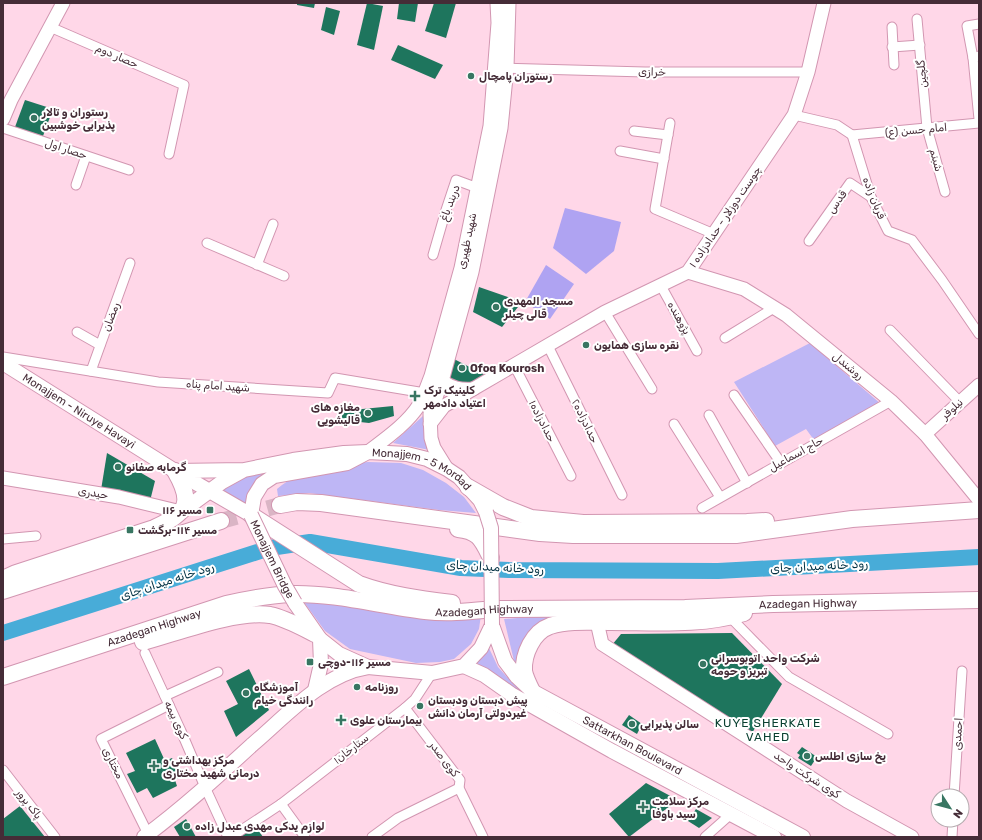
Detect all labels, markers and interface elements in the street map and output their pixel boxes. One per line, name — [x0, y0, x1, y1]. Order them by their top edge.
street label: حصار دوم — [93, 41, 140, 72]
street label: گلچین — [914, 60, 930, 88]
street label: خرازی — [638, 65, 666, 79]
place label: رستوران پامچال — [479, 70, 552, 84]
marker: رستوران پامچال — [466, 71, 476, 81]
place label: رستوران و تالار پذیرایی خوشبین — [41, 106, 115, 133]
marker: رستوران و تالار پذیرایی خوشبین — [29, 113, 39, 123]
street label: امام حسن (ع) — [884, 121, 948, 141]
street label: حصار اول — [43, 136, 89, 163]
street label: شبنم — [926, 147, 945, 173]
street label: چوست دوزلار - حدادزاده ۱ — [686, 163, 765, 271]
street label: قربان زاده — [860, 175, 888, 221]
street label: دربند باغ — [437, 183, 465, 224]
street label: قدس — [824, 188, 850, 216]
street label: شهید ظهیری — [455, 212, 479, 270]
place label: مسجد المهدی قالی چیلر — [503, 295, 573, 321]
street label: پژوهنده — [664, 299, 693, 337]
street label: رمضان — [100, 300, 122, 333]
marker: مسجد المهدی قالی چیلر — [491, 302, 501, 312]
place label: نقره سازی همایون — [594, 339, 679, 352]
marker: نقره سازی همایون — [581, 340, 591, 350]
street label: روشندل — [829, 350, 866, 383]
place label: Ofoq Kourosh — [470, 362, 544, 375]
marker: Ofoq Kourosh — [457, 363, 467, 373]
street label: Monajjem - Niruye Havayi — [20, 371, 138, 451]
street label: شهید امام پناه — [186, 377, 250, 396]
place label: کلینیک ترک اعتیاد دادمهر — [423, 384, 486, 410]
marker: کلینیک ترک اعتیاد دادمهر — [409, 390, 421, 402]
street label: نیلوفر — [938, 396, 966, 424]
street label: حدادزاده۲ — [569, 397, 601, 445]
street label: حدادزاده۱ — [526, 398, 558, 444]
place label: مغازه های قالیشویی — [311, 401, 360, 427]
marker: مغازه های قالیشویی — [363, 408, 373, 418]
street label: حاج اسماعیل — [767, 434, 827, 476]
street label: Monajjem - 5 Mordad — [372, 446, 474, 493]
place label: گرمابه صفانو — [126, 461, 187, 474]
marker: گرمابه صفانو — [113, 462, 123, 472]
street label: حیدری — [77, 484, 109, 502]
place label: مسیر ۱۱۶ — [162, 504, 202, 517]
marker: مسیر ۱۱۶ — [205, 505, 215, 515]
street label: Monajjem Bridge — [248, 518, 297, 601]
place label: مسیر ۱۱۴-برگشت — [138, 524, 217, 537]
marker: مسیر ۱۱۴-برگشت — [125, 525, 135, 535]
water label: رود خانه میدان چای — [770, 556, 868, 577]
water label: رود خانه میدان چای — [446, 557, 544, 578]
water label: رود خانه میدان چای — [118, 559, 216, 604]
street label: Azadegan Highway — [759, 596, 857, 611]
street label: Azadegan Highway — [435, 602, 533, 619]
street label: Azadegan Highway — [105, 606, 203, 649]
place label: شرکت واحد اتوبوسرانی تبریز و حومه — [711, 652, 820, 678]
place label: مسیر ۱۱۶-دوچی — [318, 656, 391, 669]
marker: مسیر ۱۱۶-دوچی — [305, 657, 315, 667]
marker: شرکت واحد اتوبوسرانی تبریز و حومه — [698, 659, 708, 669]
place label: آموزشگاه رانندگی خیام — [254, 681, 313, 708]
place label: روزنامه — [365, 681, 398, 694]
marker: روزنامه — [352, 682, 362, 692]
marker: آموزشگاه رانندگی خیام — [241, 688, 251, 698]
place label: پیش دبستان ودبستان غیردولتی آرمان دانش — [428, 694, 528, 720]
street label: کوی بیمه — [161, 699, 191, 742]
marker: پیش دبستان ودبستان غیردولتی آرمان دانش — [415, 701, 425, 711]
street label: Sattarkhan Boulevard — [581, 713, 685, 777]
marker: بیمارستان علوی — [335, 714, 347, 726]
place label: بیمارستان علوی — [350, 714, 422, 727]
district label: KUYE SHERKATE VAHED — [715, 716, 821, 744]
street label: احمدی — [951, 717, 965, 751]
place label: سالن پذیرایی — [640, 718, 699, 732]
marker: سالن پذیرایی — [627, 719, 637, 729]
street label: ستارخان۱ — [331, 731, 371, 767]
street label: کوی صدر — [425, 738, 462, 780]
street label: مختاری — [100, 745, 126, 781]
street label: کوی شرکت واحد — [771, 749, 843, 802]
place label: یخ سازی اطلس — [815, 750, 886, 764]
marker: یخ سازی اطلس — [802, 751, 812, 761]
place label: مرکز بهداشتی و درمانی شهید مختاری — [163, 754, 259, 780]
marker: مرکز بهداشتی و درمانی شهید مختاری — [148, 760, 160, 772]
street label: پاک پرور — [12, 786, 45, 822]
north arrow — [930, 788, 970, 828]
place label: مرکز سلامت سید باوفا — [652, 795, 709, 821]
marker: مرکز سلامت سید باوفا — [637, 801, 649, 813]
text: N — [950, 807, 965, 821]
place label: لوازم یدکی مهدی عبدل زاده — [195, 820, 325, 834]
marker: لوازم یدکی مهدی عبدل زاده — [182, 821, 192, 831]

